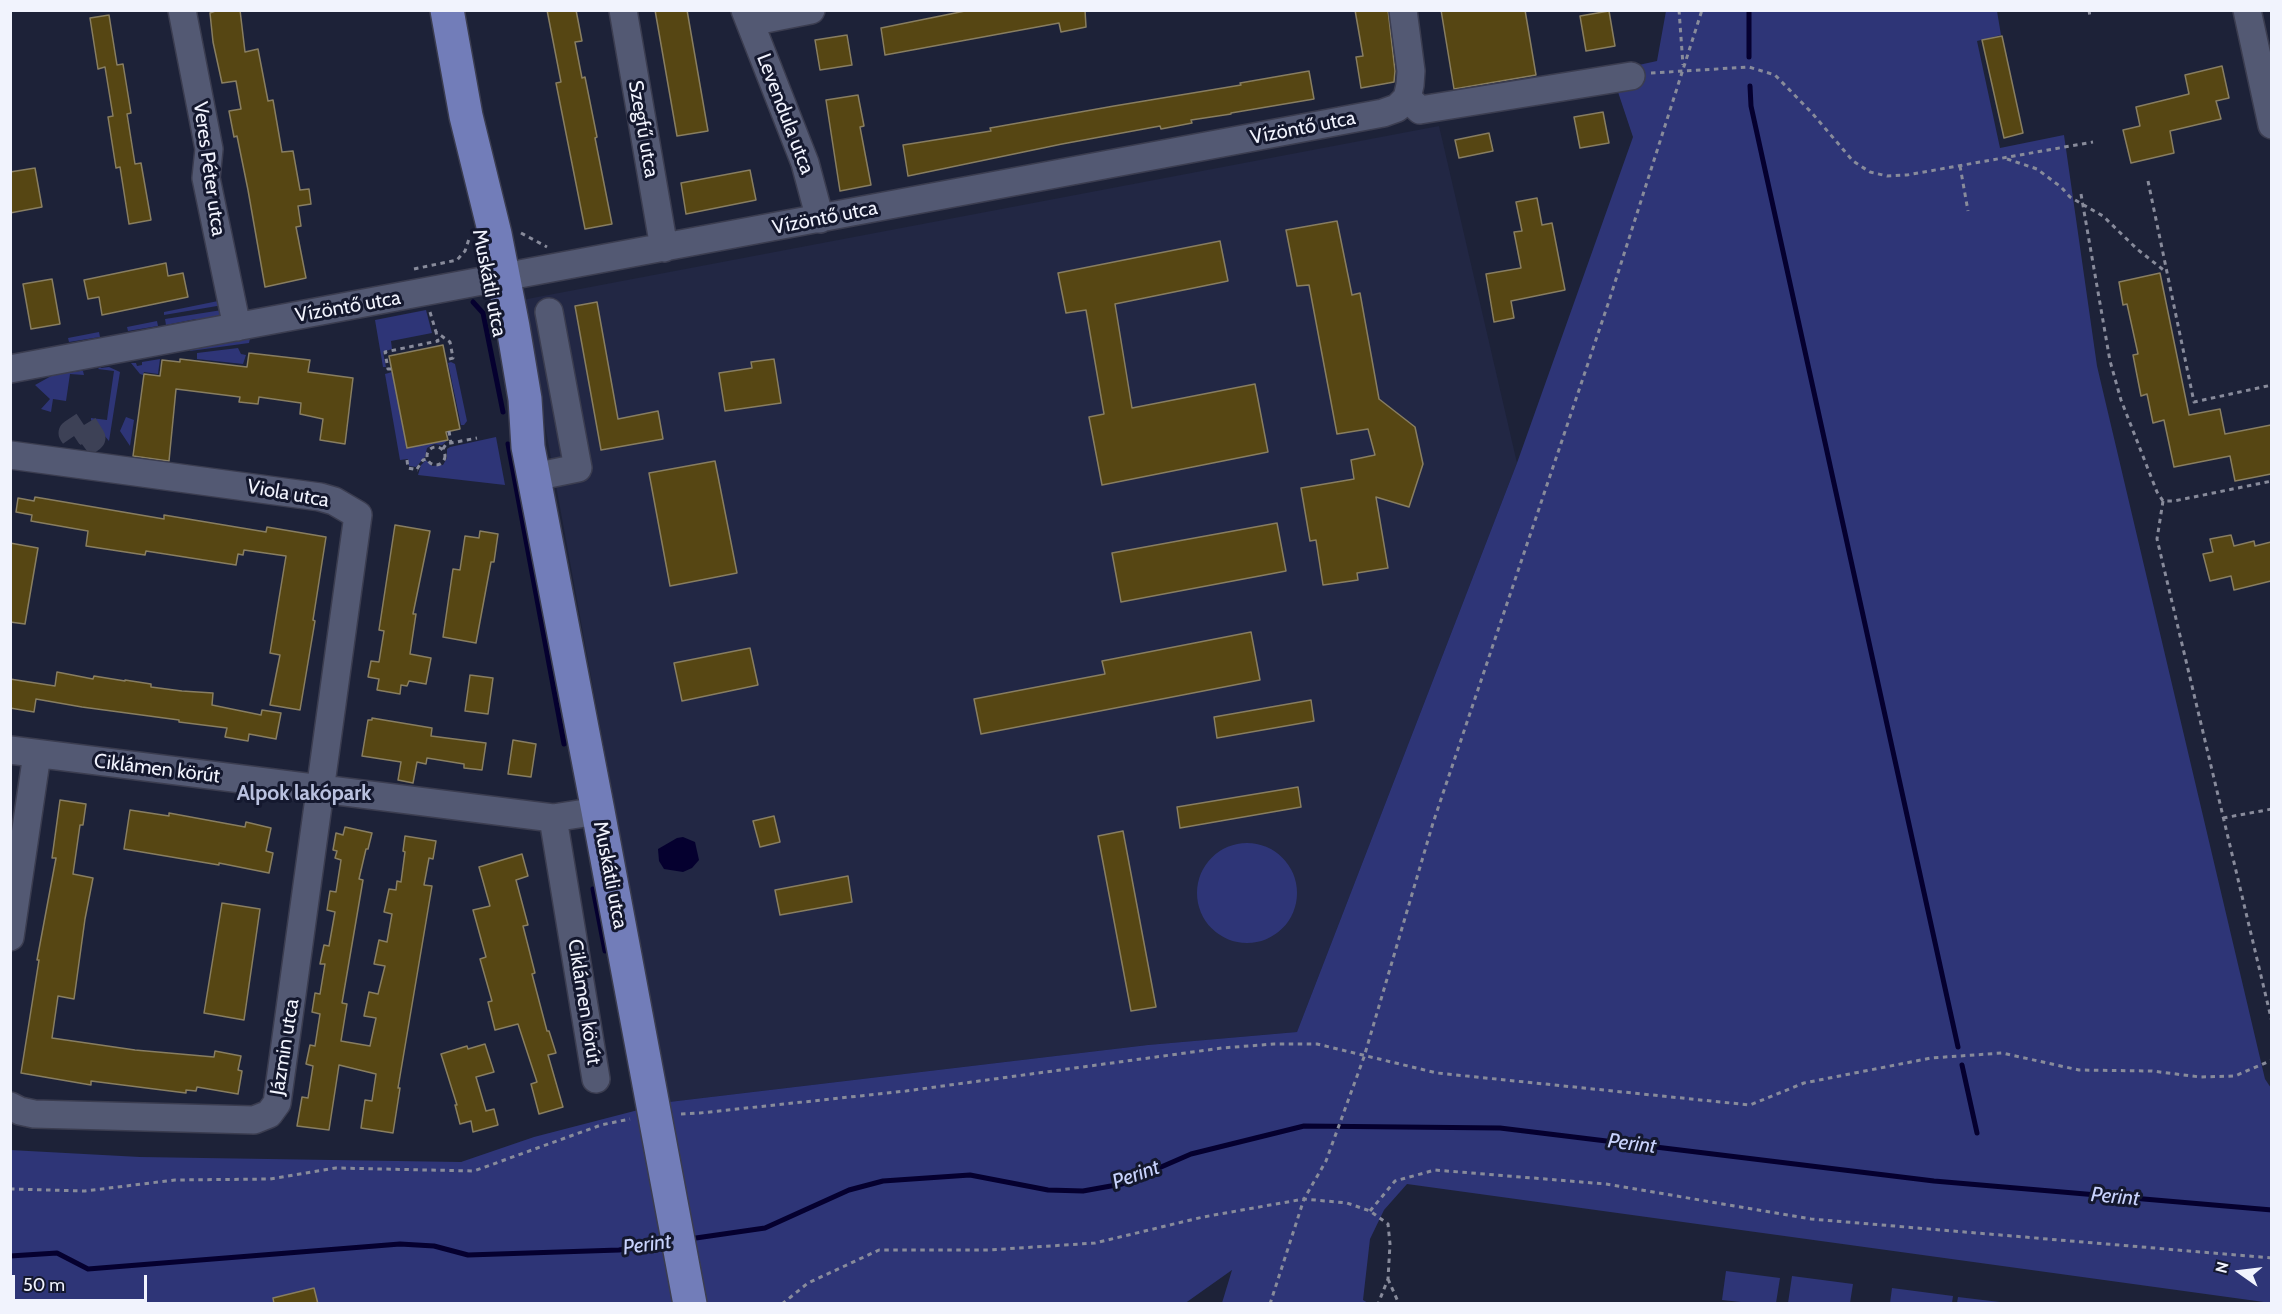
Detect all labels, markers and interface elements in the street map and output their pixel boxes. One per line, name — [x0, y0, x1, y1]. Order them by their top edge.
street label: Levendula utca — [751, 50, 819, 178]
street label: Szegfű utca — [623, 79, 663, 179]
street label: Veres Péter utca — [188, 100, 230, 238]
street label: Vízöntő utca — [1248, 106, 1358, 150]
street label: Vízöntő utca — [770, 196, 880, 240]
street label: Muskátli utca — [467, 227, 511, 339]
street label: Vízöntő utca — [293, 286, 403, 328]
street label: Viola utca — [245, 475, 331, 513]
street label: Ciklámen körút — [93, 749, 221, 789]
district label: Alpok lakópark — [237, 781, 371, 807]
street label: Muskátli utca — [588, 819, 632, 931]
street label: Ciklámen körút — [562, 937, 606, 1067]
street label: Jázmin utca — [266, 997, 304, 1097]
water label: Perint — [1606, 1129, 1658, 1159]
water label: Perint — [1109, 1155, 1163, 1195]
water label: Perint — [2090, 1182, 2140, 1212]
water label: Perint — [621, 1229, 673, 1261]
north arrow — [2210, 1242, 2270, 1302]
text: N — [2211, 1260, 2233, 1275]
scale bar — [15, 1263, 150, 1301]
text: 50 m — [23, 1274, 65, 1296]

